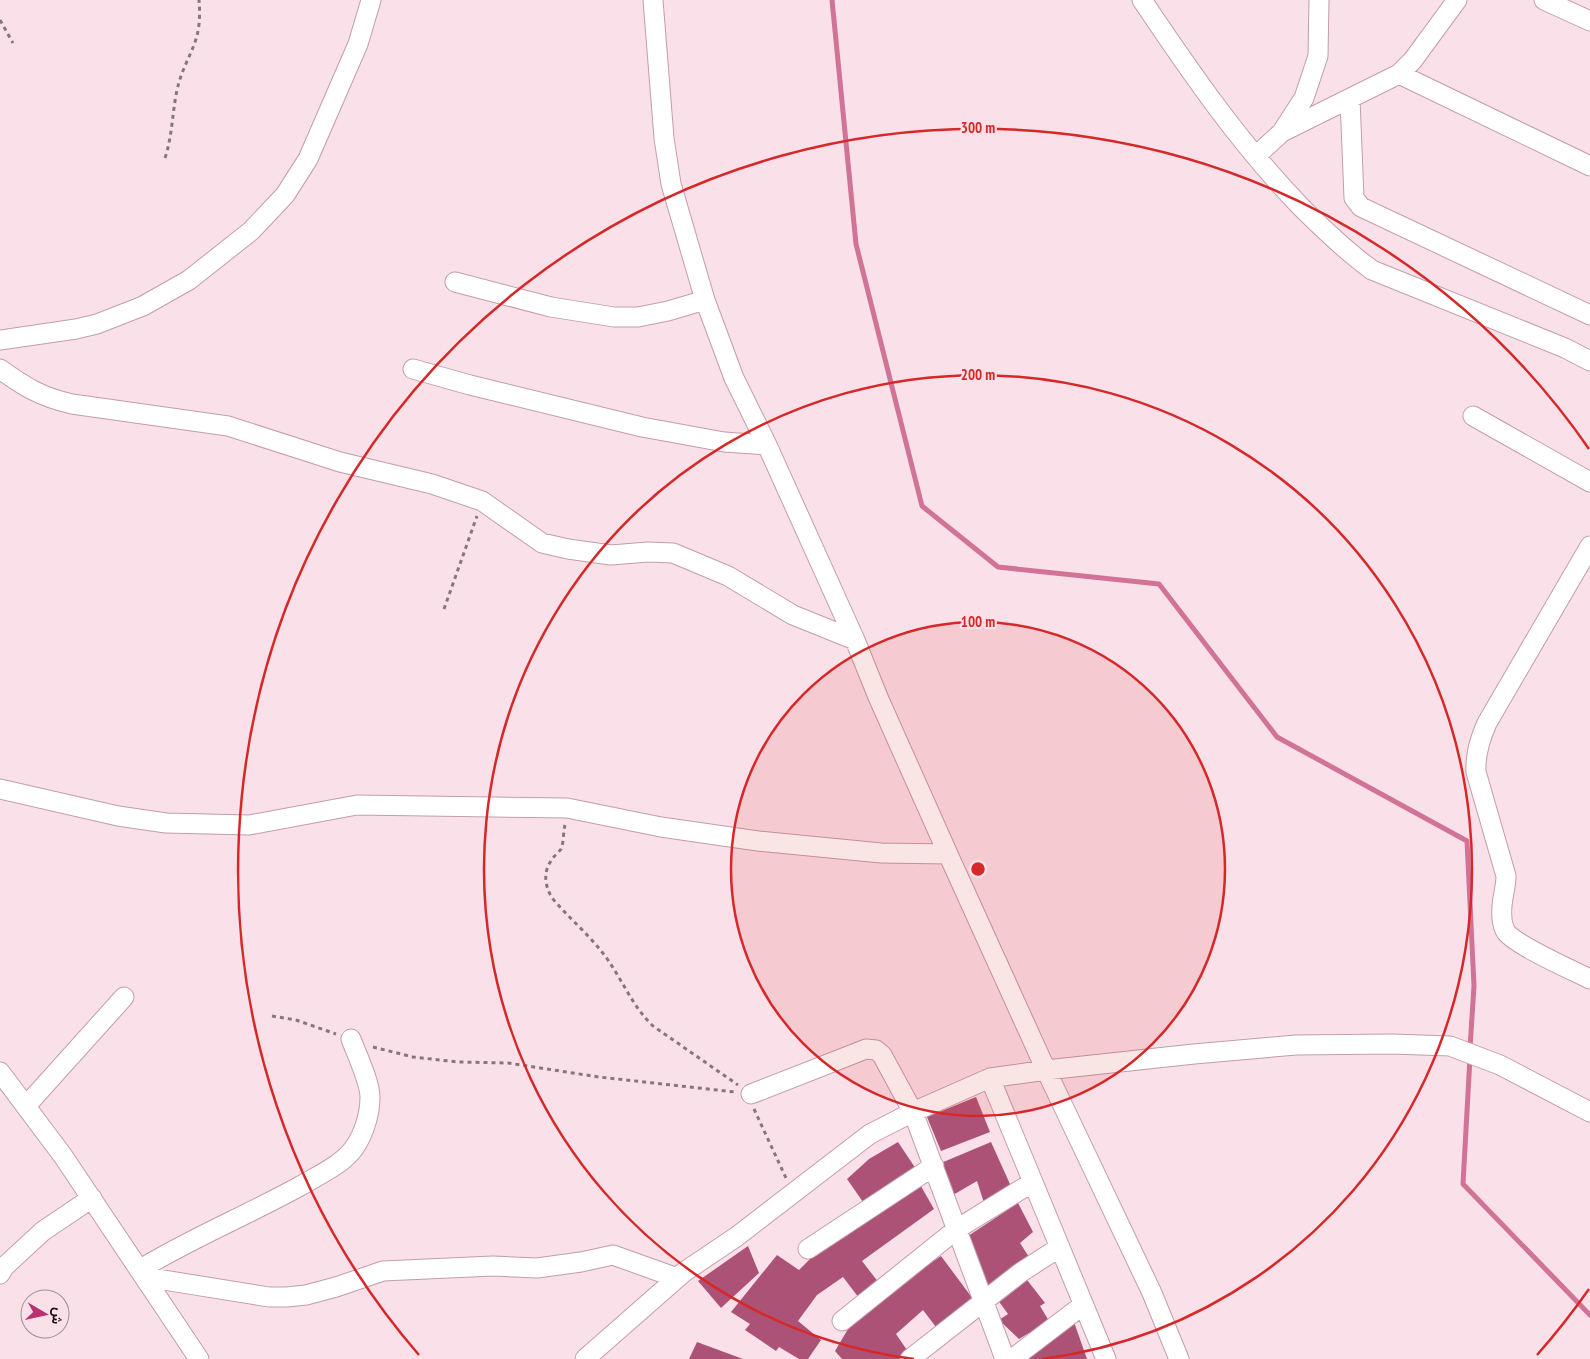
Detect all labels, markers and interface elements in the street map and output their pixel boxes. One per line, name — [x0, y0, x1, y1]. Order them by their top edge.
text: 300 m — [961, 118, 995, 137]
text: 200 m — [961, 365, 995, 384]
text: 100 m — [961, 612, 995, 631]
centre of rings — [969, 860, 987, 878]
north arrow — [20, 1289, 70, 1339]
text: ش — [48, 1306, 68, 1326]

